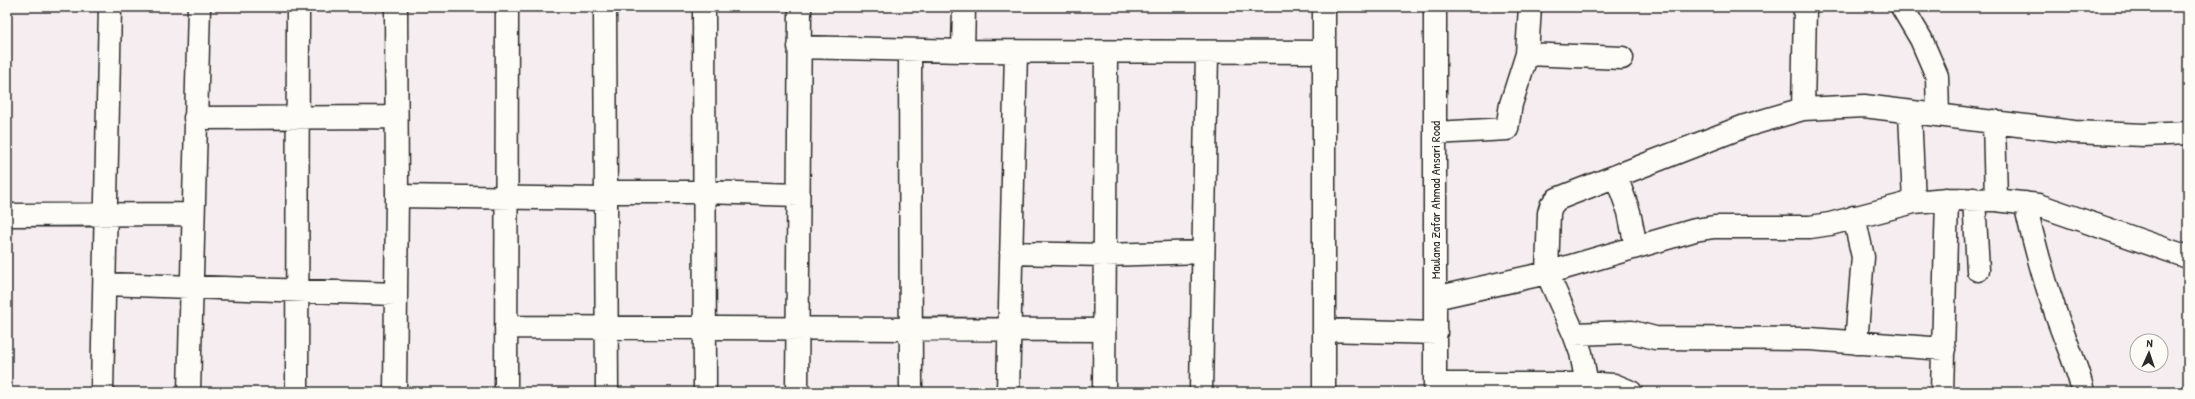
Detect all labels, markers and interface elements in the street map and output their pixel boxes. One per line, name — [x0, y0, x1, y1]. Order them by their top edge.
street label: Maulana Zafar Ahmad Ansari Road — [1426, 121, 1444, 279]
north arrow — [2129, 333, 2169, 373]
text: N — [2146, 336, 2153, 350]

